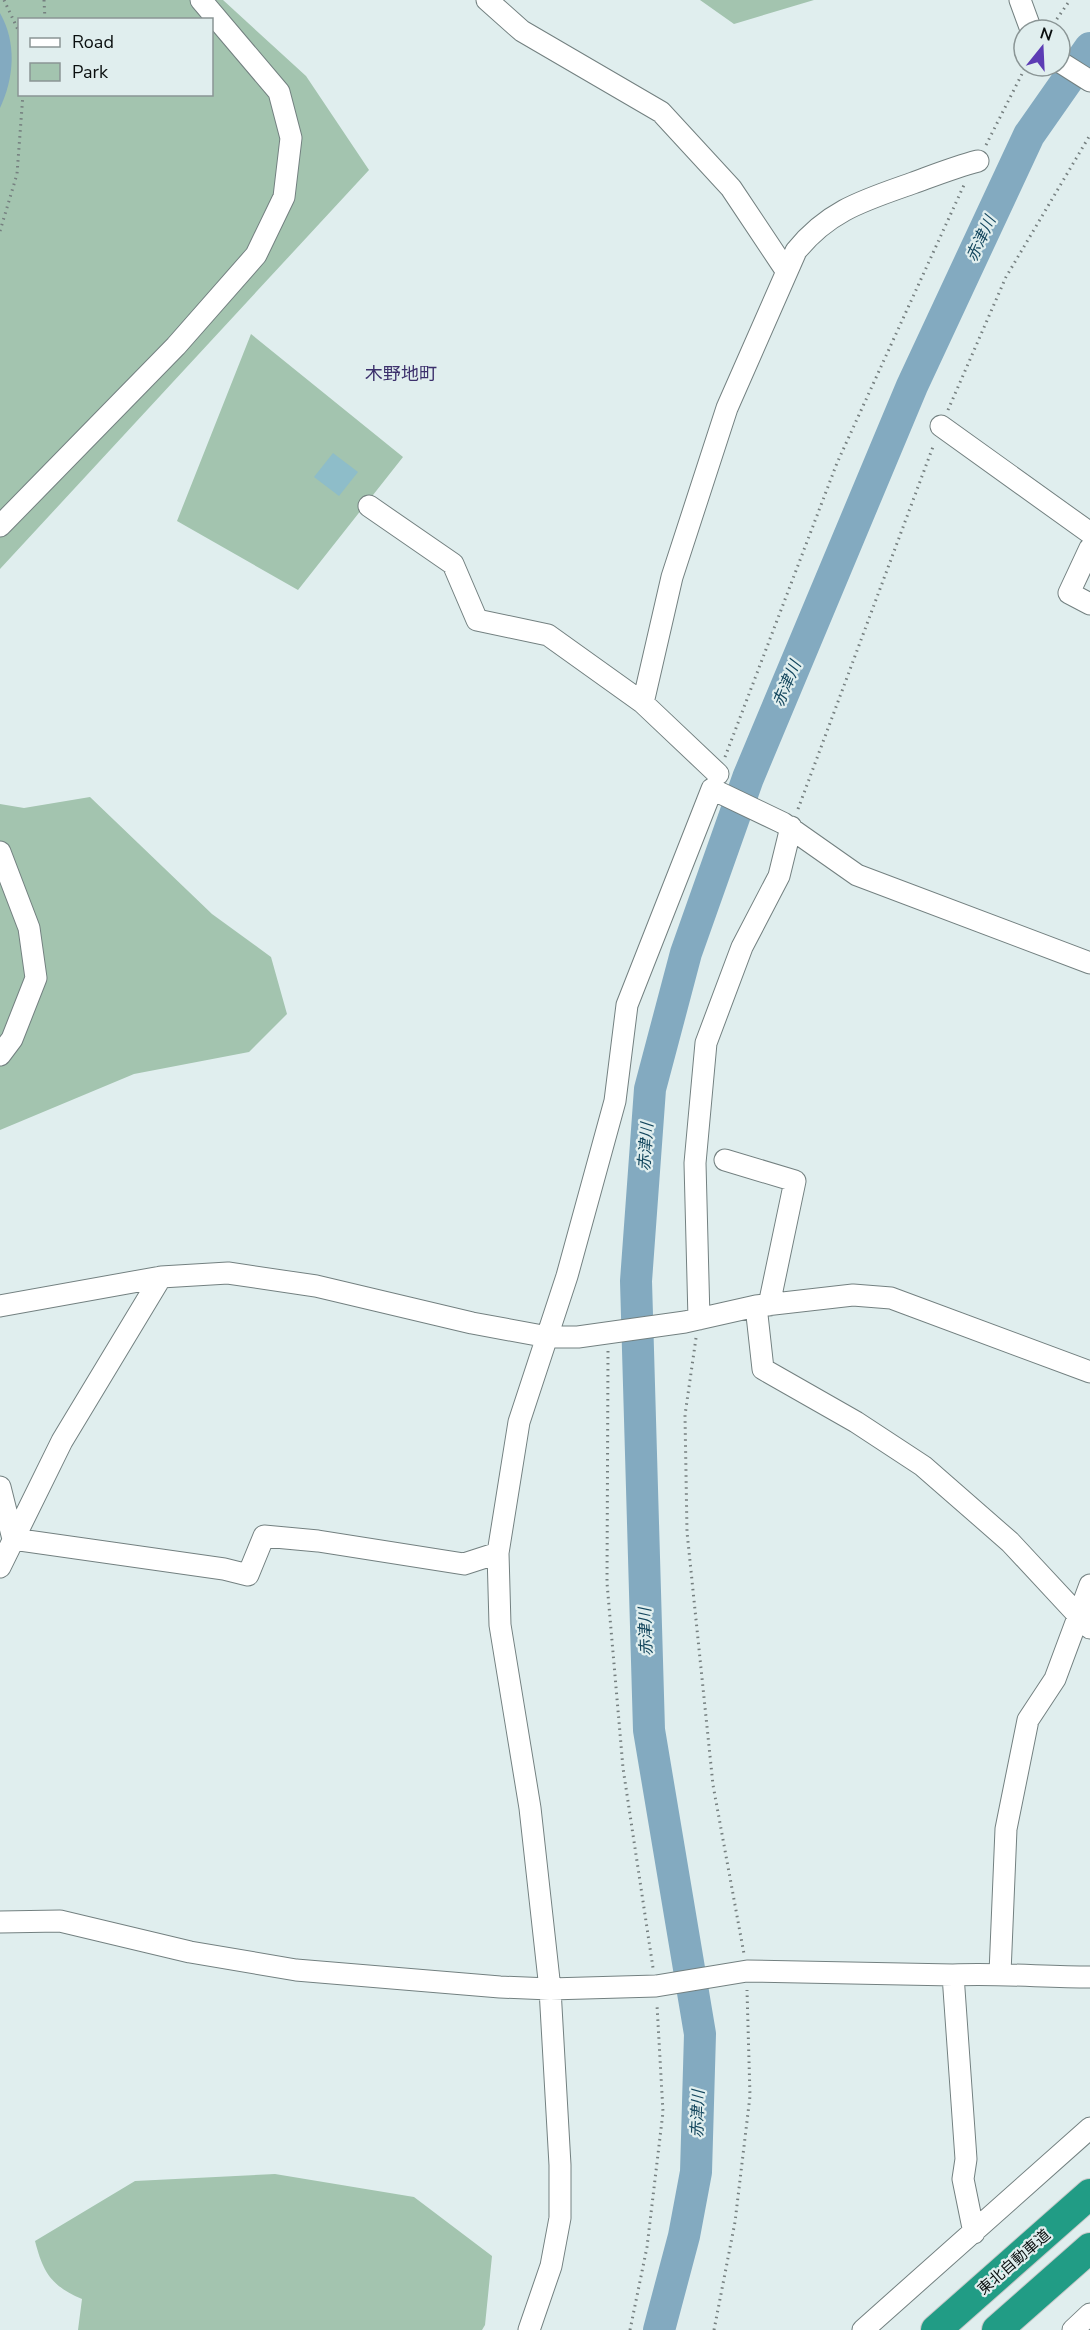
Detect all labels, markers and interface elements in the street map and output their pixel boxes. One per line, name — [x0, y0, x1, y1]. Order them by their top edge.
legend — [18, 18, 213, 96]
north arrow — [1012, 18, 1072, 78]
text: N — [1037, 22, 1055, 47]
text: Road — [72, 30, 114, 54]
text: Park — [72, 60, 109, 84]
water label: 赤津川 — [961, 211, 1002, 265]
district label: 木野地町 — [365, 362, 437, 386]
water label: 赤津川 — [767, 656, 807, 710]
water label: 赤津川 — [633, 1120, 659, 1172]
water label: 赤津川 — [634, 1606, 658, 1656]
water label: 赤津川 — [686, 2088, 710, 2138]
street label: 東北自動車道 — [973, 2225, 1055, 2299]

